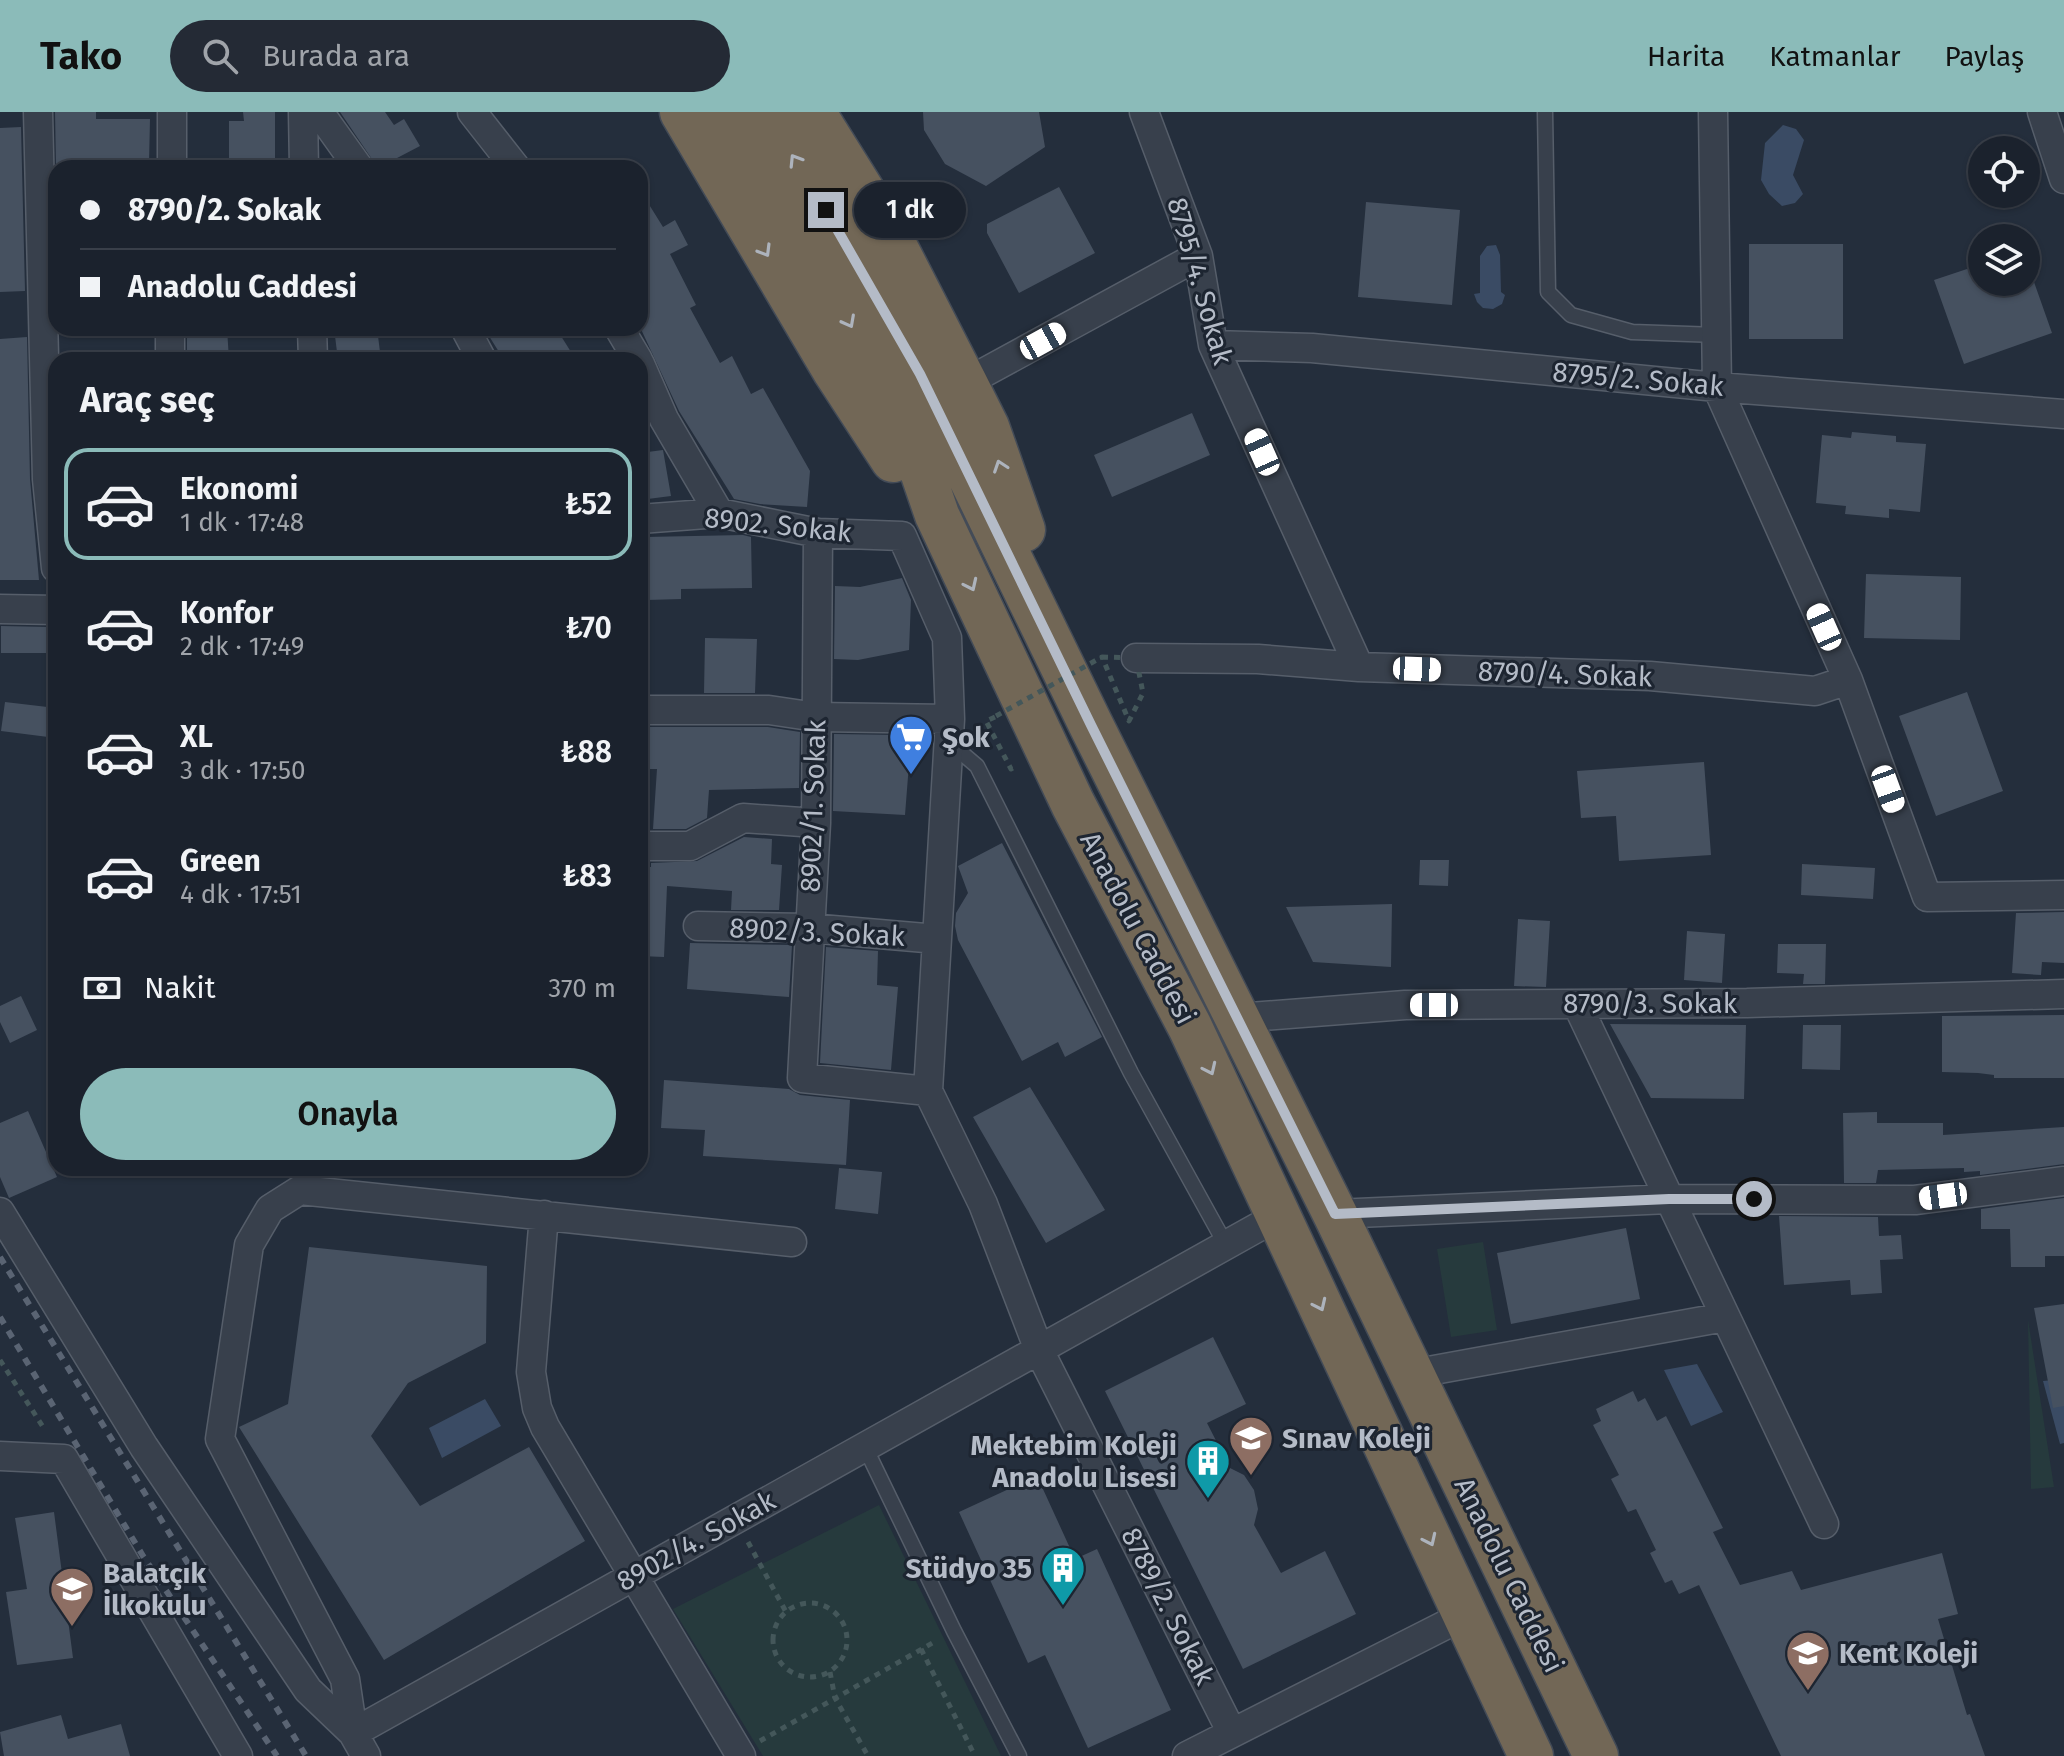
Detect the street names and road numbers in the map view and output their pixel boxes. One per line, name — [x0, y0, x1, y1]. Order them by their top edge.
street label: 8795/4. Sokak — [1160, 194, 1240, 369]
street label: 8795/2. Sokak — [1551, 355, 1726, 403]
street label: 8902. Sokak — [703, 501, 854, 549]
street label: 8790/4. Sokak — [1477, 654, 1653, 694]
street label: 8902/1. Sokak — [793, 718, 833, 893]
street label: Anadolu Caddesi — [1073, 826, 1203, 1030]
street label: 8902/3. Sokak — [728, 911, 906, 953]
street label: 8790/3. Sokak — [1563, 987, 1738, 1020]
street label: Anadolu Caddesi — [1447, 1472, 1571, 1678]
street label: 8902/4. Sokak — [611, 1484, 782, 1598]
street label: 8789/2. Sokak — [1114, 1522, 1222, 1691]

